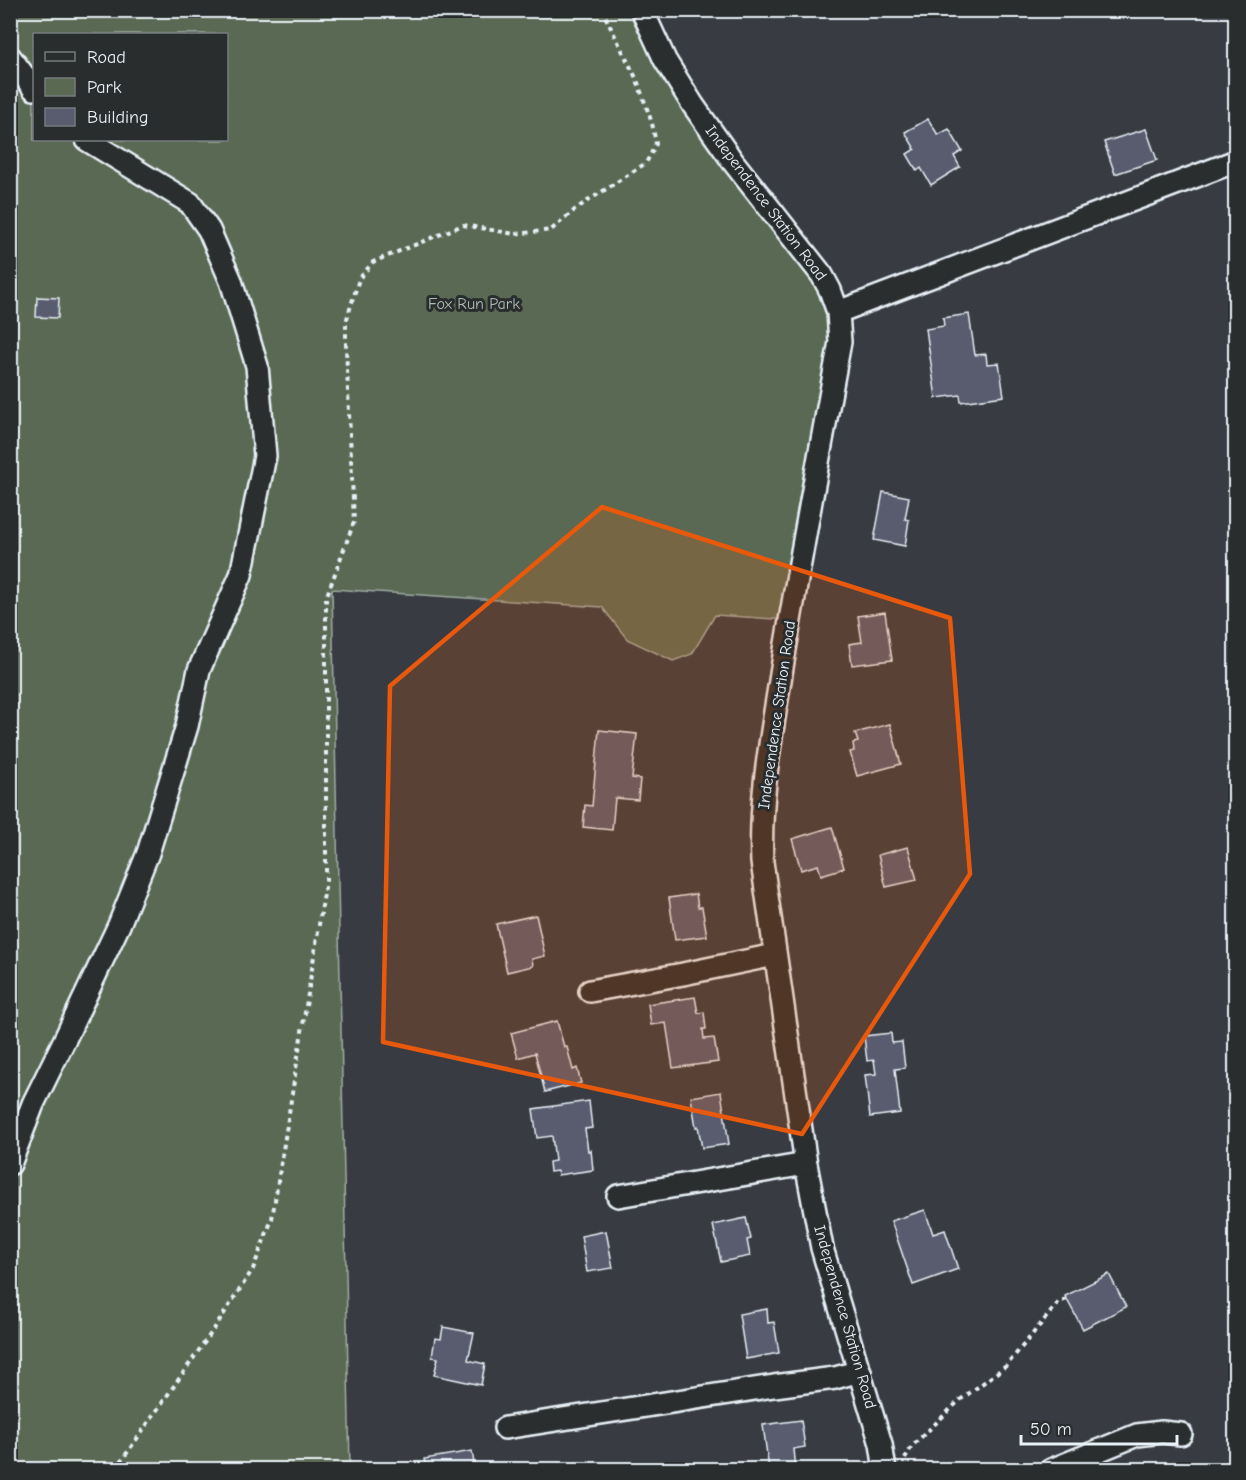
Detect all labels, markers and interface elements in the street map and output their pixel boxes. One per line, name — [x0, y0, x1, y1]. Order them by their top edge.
legend — [33, 33, 228, 141]
text: Road — [87, 47, 126, 68]
text: Park — [87, 77, 122, 98]
text: Building — [87, 107, 149, 128]
street label: Independence Station Road — [702, 122, 830, 284]
park label: Fox Run Park — [428, 295, 520, 313]
street label: Independence Station Road — [755, 620, 799, 810]
street label: Independence Station Road — [810, 1223, 880, 1411]
scale bar — [1021, 1408, 1177, 1446]
text: 50 m — [1030, 1419, 1072, 1440]

